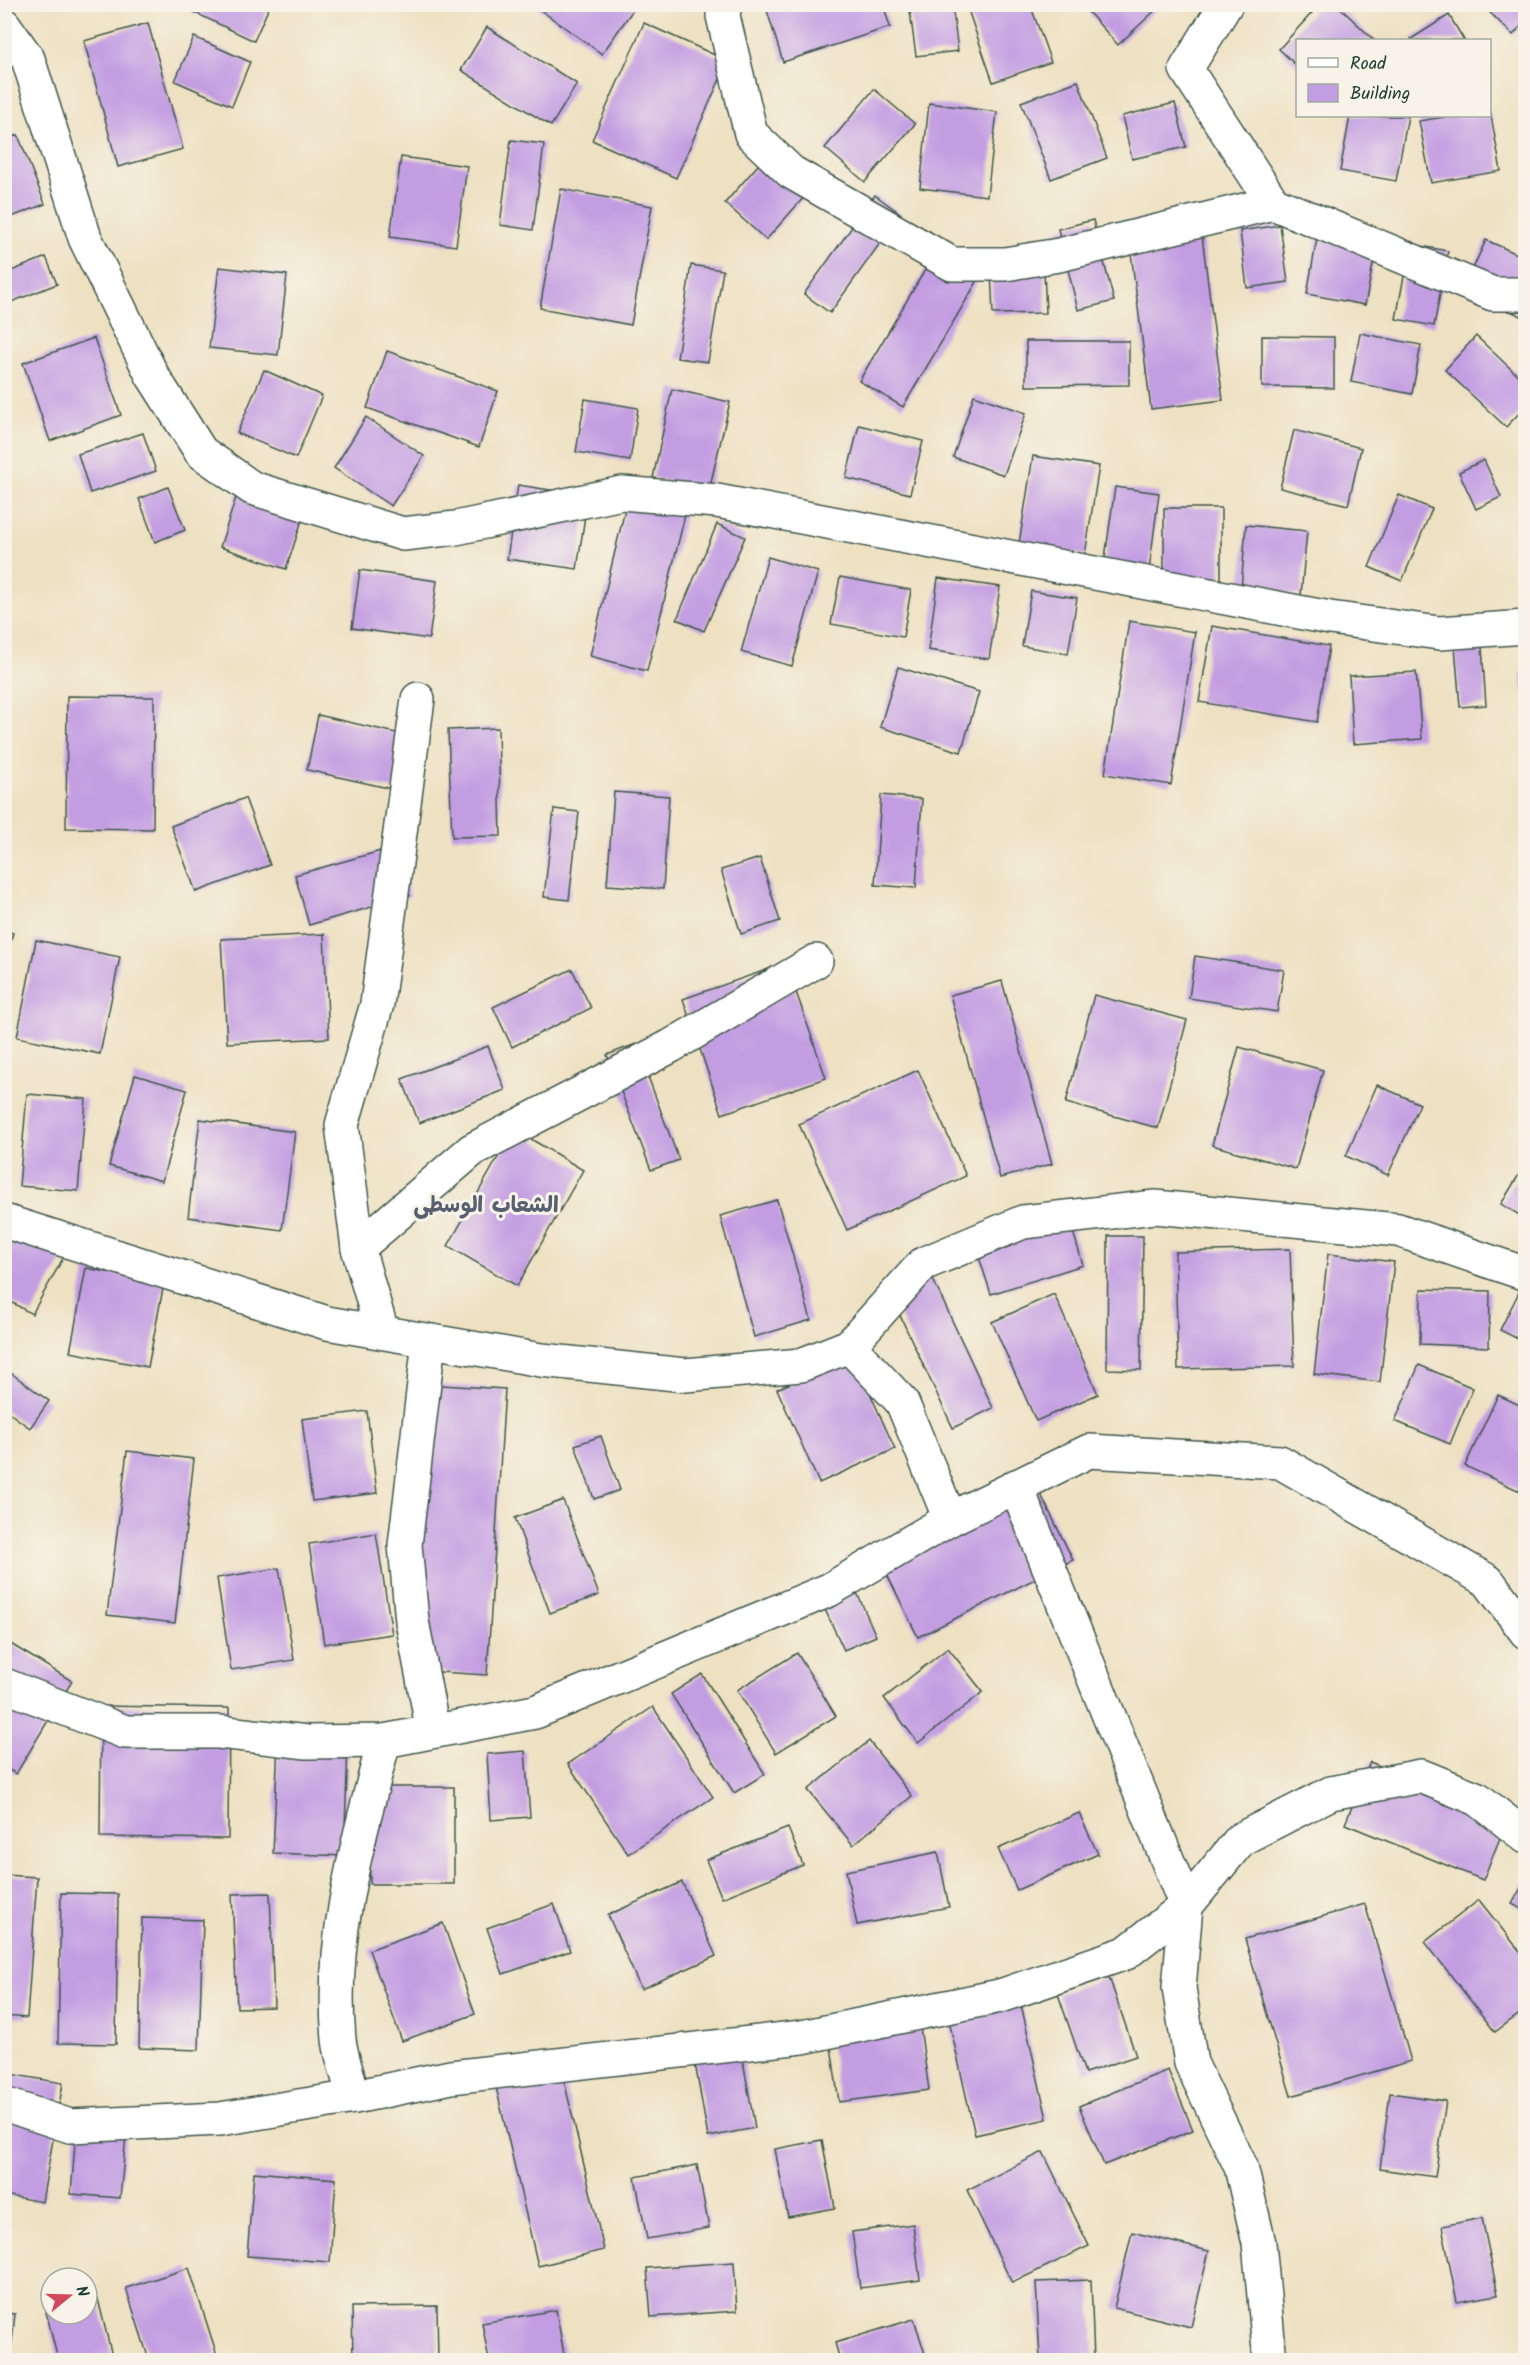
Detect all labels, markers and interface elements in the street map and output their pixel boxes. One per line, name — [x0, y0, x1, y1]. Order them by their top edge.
legend — [1296, 39, 1491, 117]
text: Road — [1350, 50, 1387, 79]
text: Building — [1350, 80, 1410, 109]
district label: الشعاب الوسطى — [413, 1189, 559, 1224]
north arrow — [39, 2266, 99, 2326]
text: N — [68, 2283, 95, 2300]

